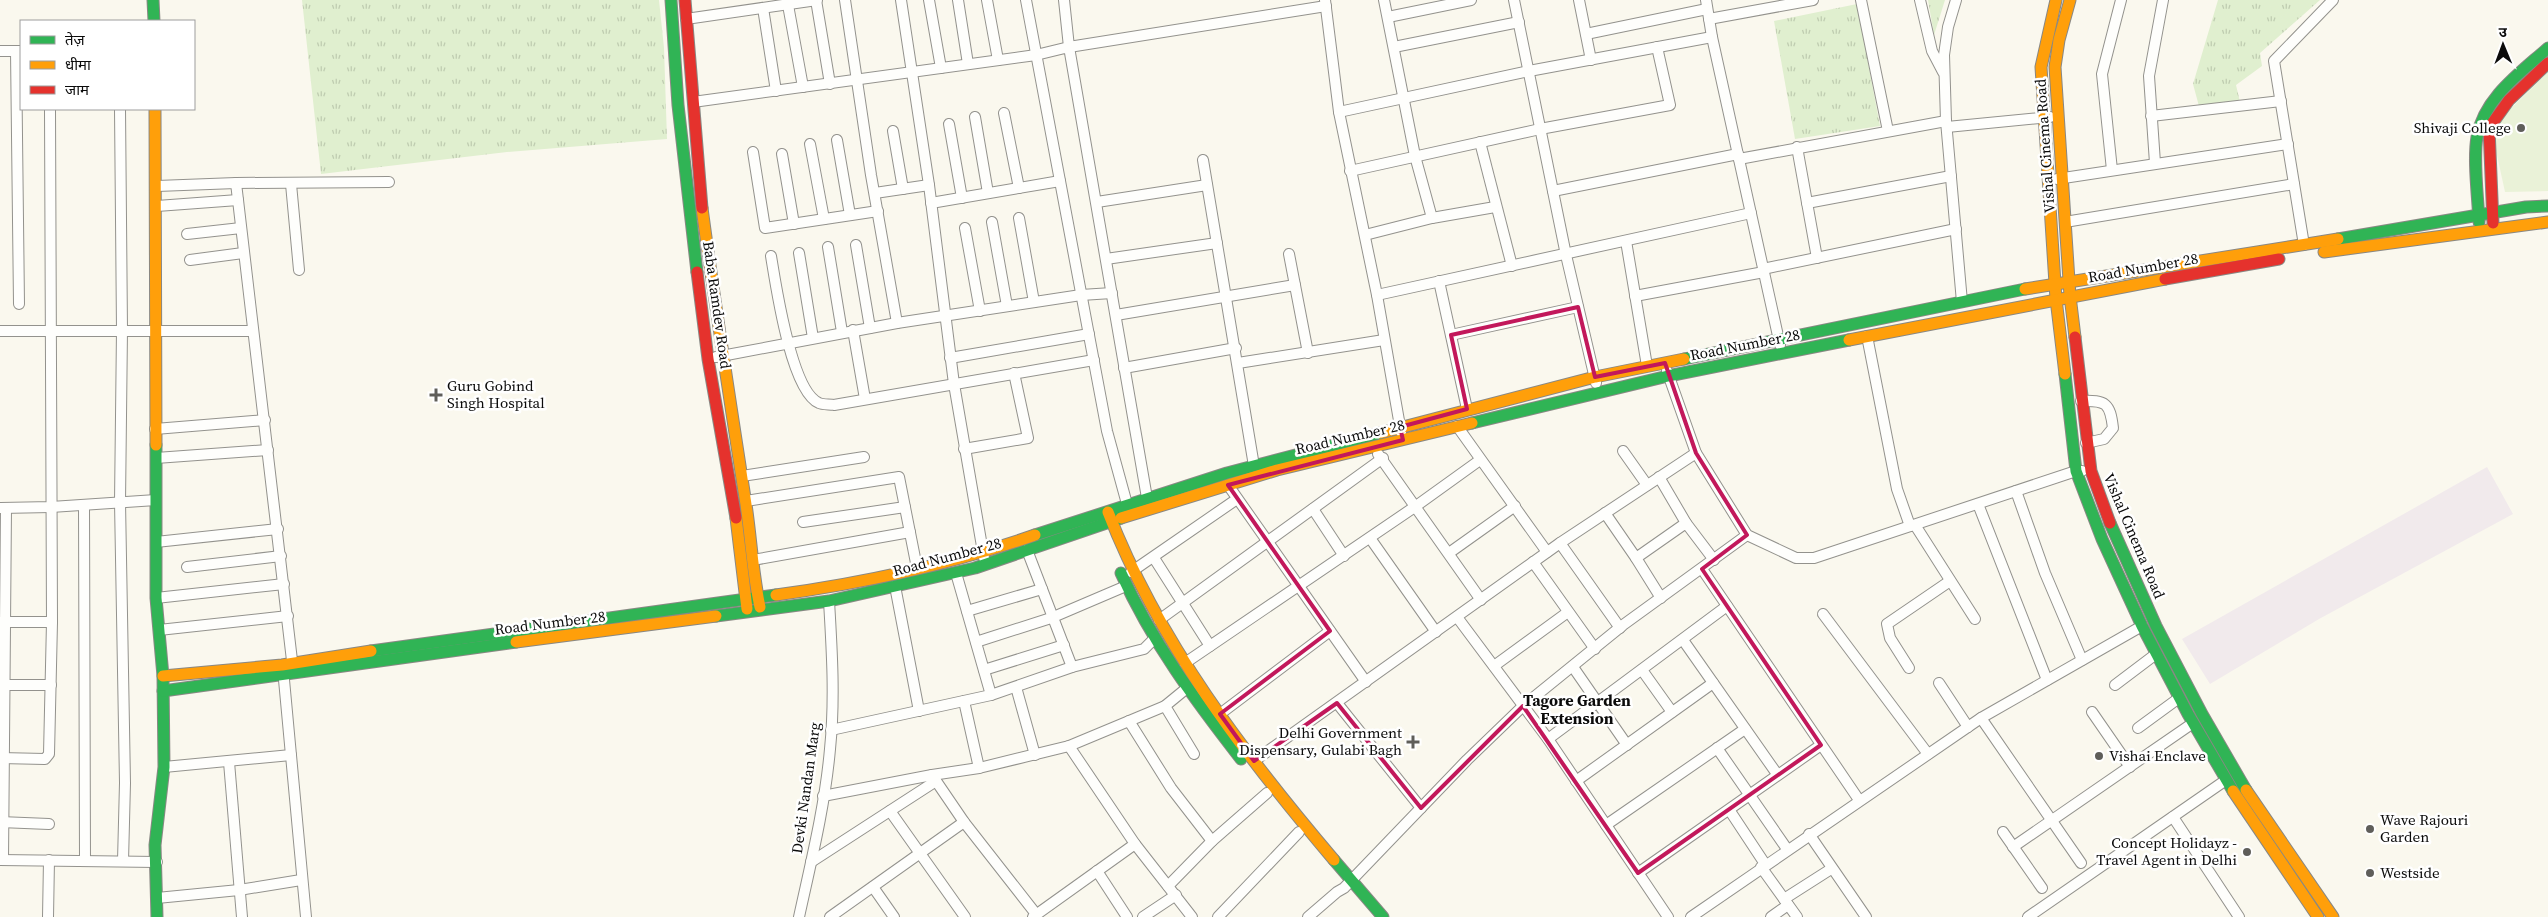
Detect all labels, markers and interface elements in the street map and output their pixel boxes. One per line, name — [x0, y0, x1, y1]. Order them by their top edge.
legend — [20, 20, 195, 110]
north arrow — [2478, 20, 2528, 70]
text: उ — [2498, 22, 2508, 42]
text: तेज़ — [65, 29, 86, 50]
text: धीमा — [65, 54, 92, 75]
street label: Vishal Cinema Road — [2029, 78, 2060, 214]
text: जाम — [65, 79, 90, 100]
place label: Shivaji College — [2414, 117, 2511, 138]
marker: Shivaji College — [2515, 122, 2527, 134]
street label: Baba Ramdev Road — [698, 240, 737, 371]
street label: Road Number 28 — [2086, 247, 2200, 288]
street label: Road Number 28 — [1688, 324, 1802, 365]
place label: Guru Gobind Singh Hospital — [447, 375, 545, 413]
marker: Guru Gobind Singh Hospital — [429, 388, 443, 402]
street label: Road Number 28 — [1293, 414, 1407, 459]
street label: Vishal Cinema Road — [2099, 470, 2171, 602]
street label: Road Number 28 — [890, 532, 1003, 581]
street label: Road Number 28 — [493, 605, 607, 640]
district label: Tagore Garden Extension — [1523, 689, 1631, 729]
street label: Devki Nandan Marg — [786, 721, 825, 855]
place label: Delhi Government Dispensary, Gulabi Bagh — [1239, 722, 1402, 760]
marker: Delhi Government Dispensary, Gulabi Bagh — [1406, 735, 1420, 749]
place label: Vishai Enclave — [2109, 745, 2206, 766]
marker: Vishai Enclave — [2093, 750, 2105, 762]
place label: Wave Rajouri Garden — [2380, 809, 2468, 847]
marker: Wave Rajouri Garden — [2364, 823, 2376, 835]
place label: Concept Holidayz - Travel Agent in Delhi — [2096, 832, 2237, 870]
marker: Concept Holidayz - Travel Agent in Delhi — [2241, 846, 2253, 858]
place label: Westside — [2380, 862, 2440, 883]
marker: Westside — [2364, 867, 2376, 879]

